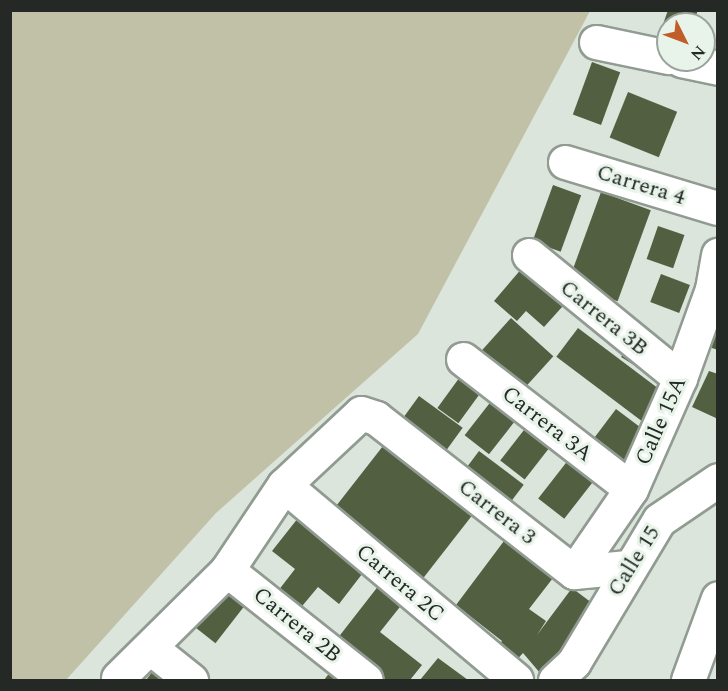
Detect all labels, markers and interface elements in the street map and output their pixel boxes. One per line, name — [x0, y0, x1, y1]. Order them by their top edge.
north arrow — [656, 12, 716, 72]
text: N — [685, 40, 711, 66]
street label: Carrera 4 — [594, 159, 688, 211]
street label: Carrera 3B — [555, 275, 653, 361]
street label: Calle 15A — [630, 373, 692, 469]
street label: Carrera 3A — [496, 380, 598, 468]
street label: Carrera 3 — [453, 474, 541, 550]
street label: Calle 15 — [602, 521, 666, 601]
street label: Carrera 2C — [351, 538, 449, 628]
street label: Carrera 2B — [248, 582, 346, 668]

